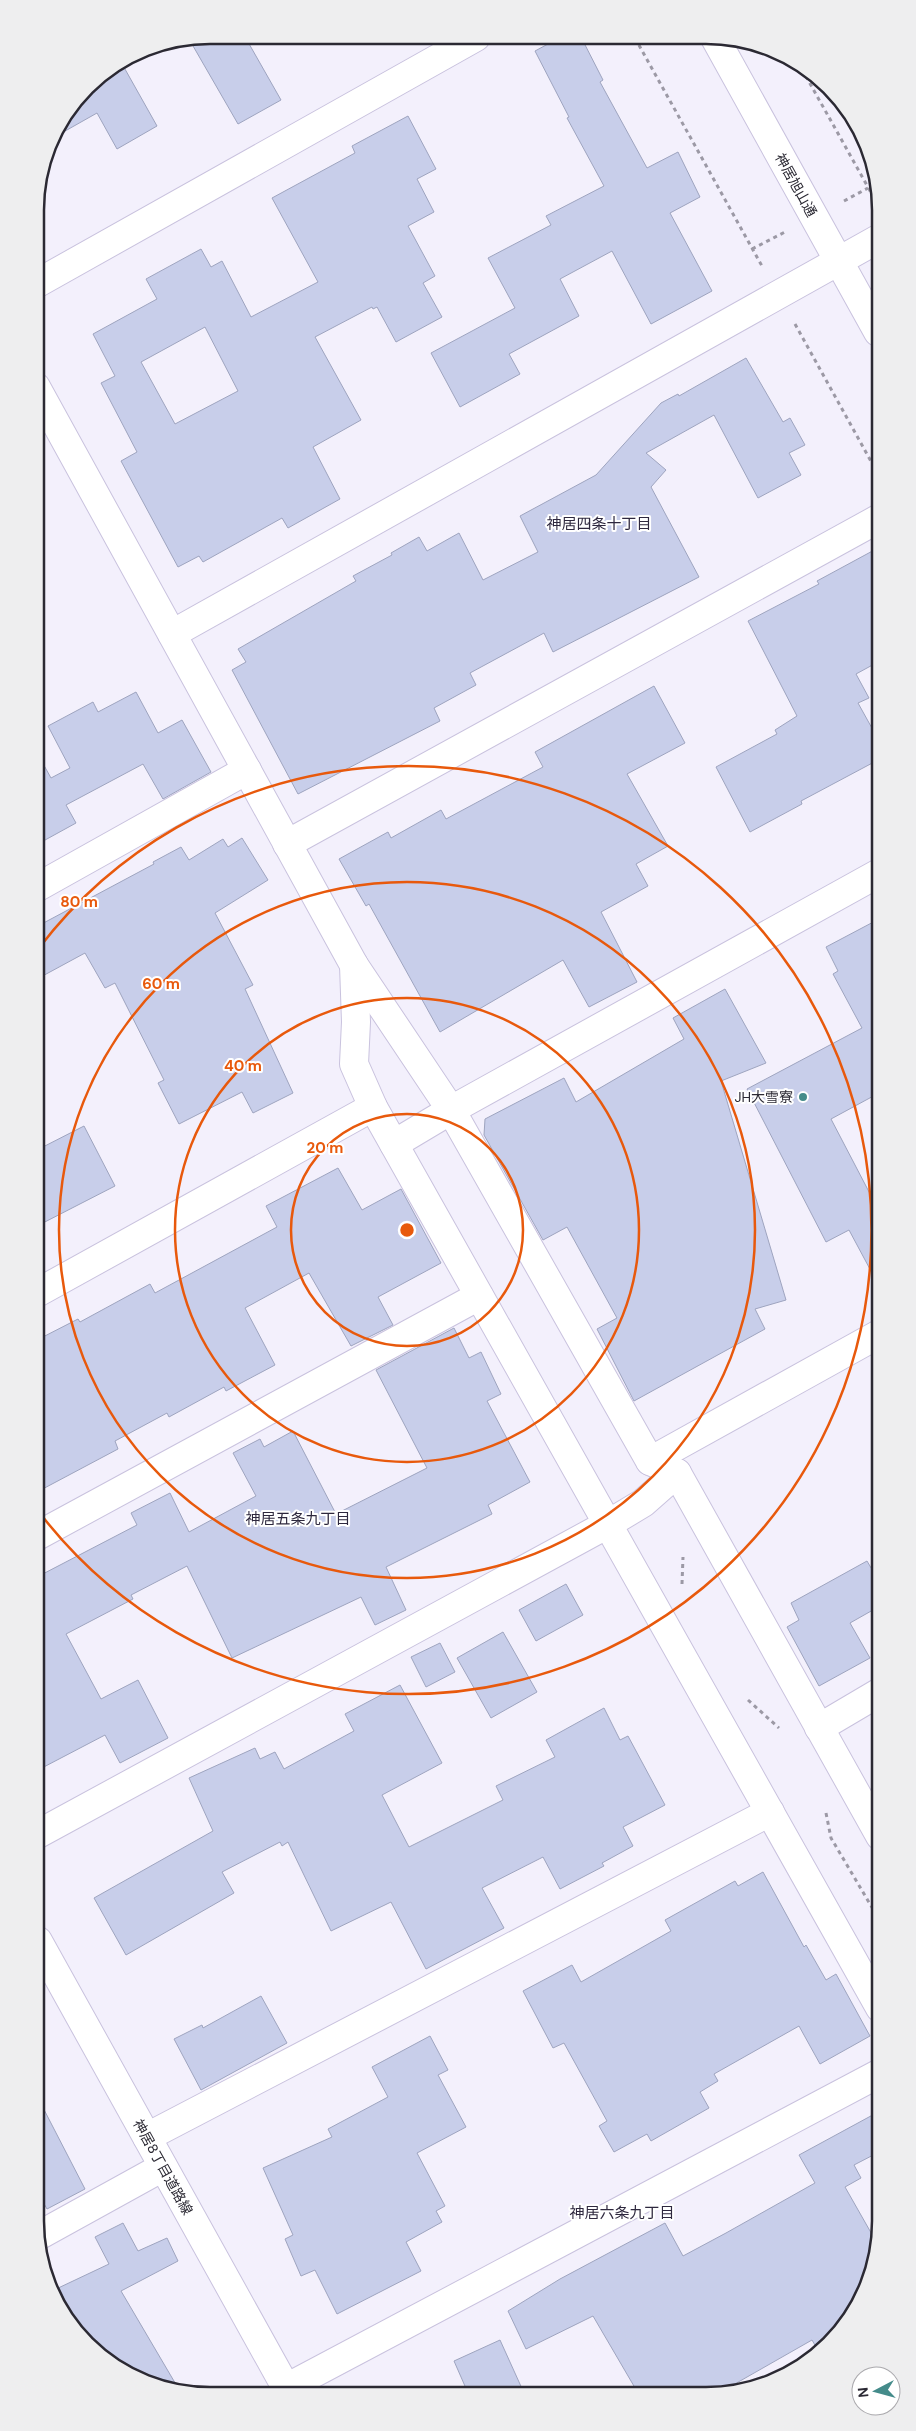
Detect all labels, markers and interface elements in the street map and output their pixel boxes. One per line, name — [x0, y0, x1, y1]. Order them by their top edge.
street label: 神居旭山通 — [771, 150, 821, 220]
district label: 神居四条十丁目 — [546, 514, 652, 534]
text: 80 m — [60, 892, 98, 912]
text: 60 m — [142, 974, 180, 994]
text: 40 m — [224, 1056, 262, 1076]
place label: JH大雪寮 — [734, 1088, 793, 1106]
marker: JH大雪寮 — [797, 1091, 809, 1103]
text: 20 m — [307, 1138, 343, 1158]
centre of rings — [398, 1221, 416, 1239]
district label: 神居五条九丁目 — [245, 1509, 351, 1529]
street label: 神居8丁目道路線 — [129, 2116, 197, 2218]
district label: 神居六条九丁目 — [569, 2203, 675, 2223]
north arrow — [851, 2366, 901, 2416]
text: N — [854, 2386, 873, 2398]

